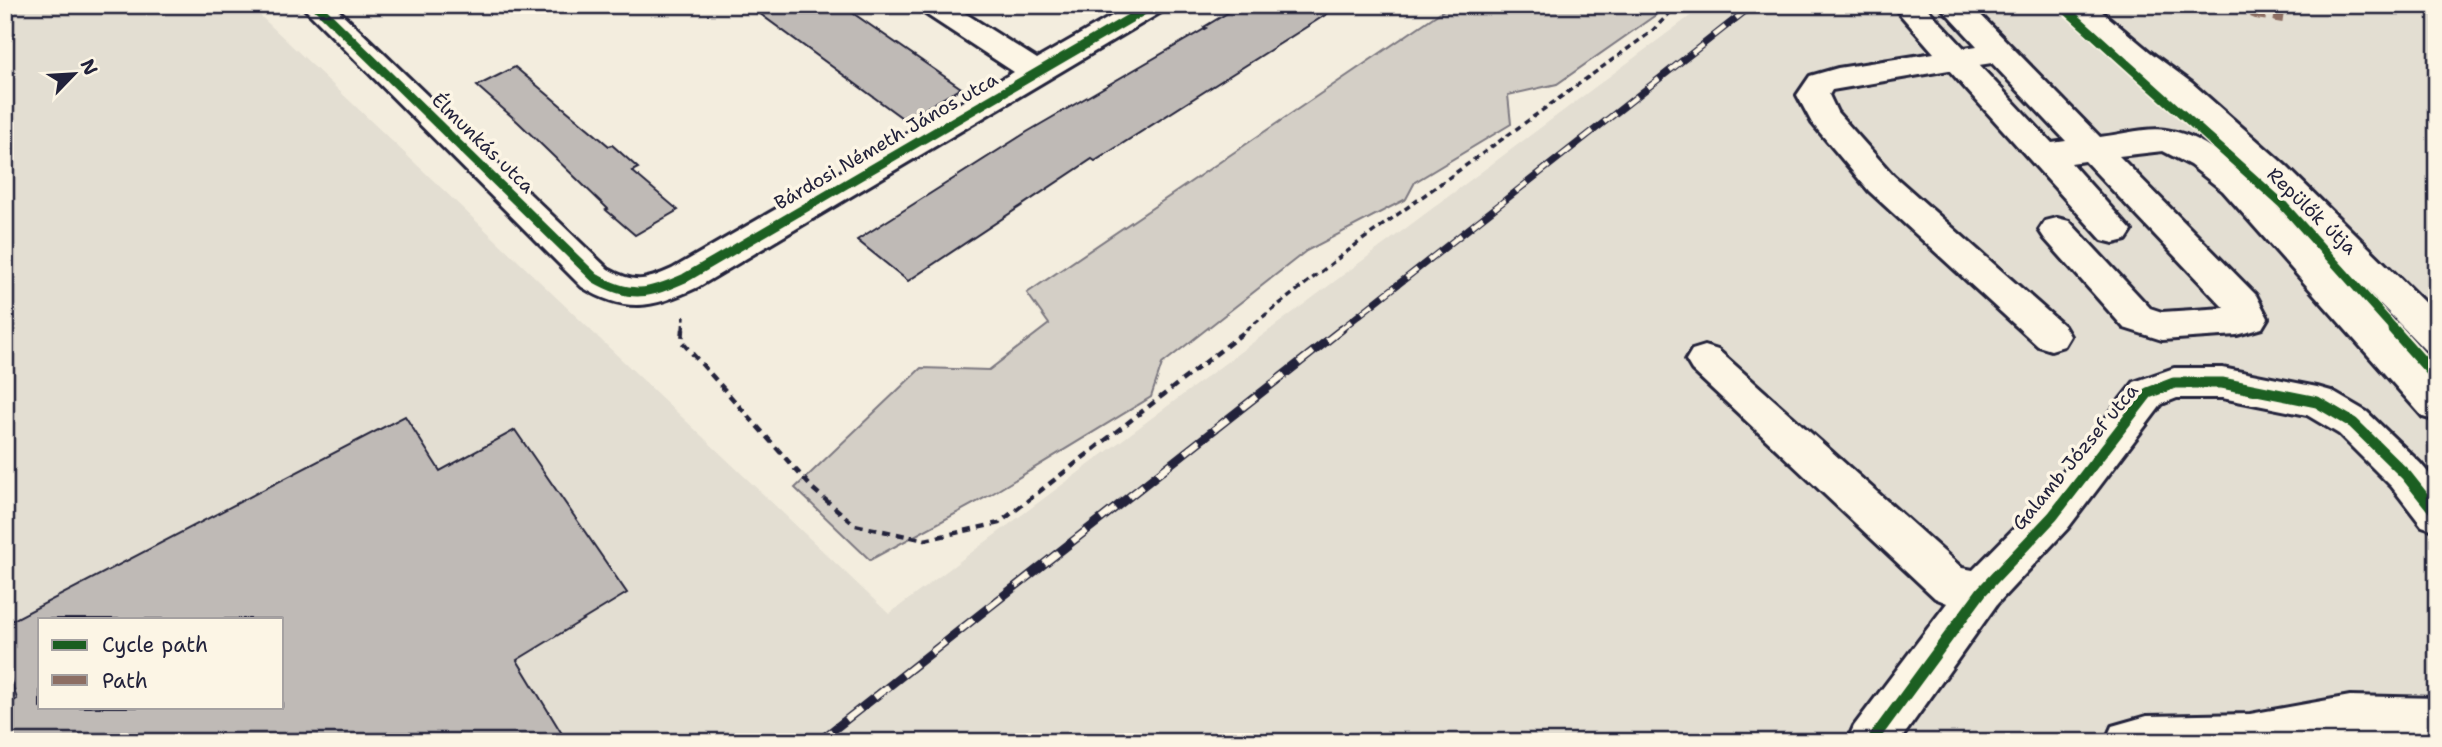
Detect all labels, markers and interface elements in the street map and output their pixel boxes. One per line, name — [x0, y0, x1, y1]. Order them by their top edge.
north arrow — [38, 38, 108, 108]
text: N — [74, 55, 103, 79]
street label: Bárdosi Németh János utca — [770, 67, 1002, 215]
street label: Élmunkás utca — [426, 87, 541, 199]
street label: Repülők útja — [2262, 162, 2362, 260]
street label: Galamb József utca — [2006, 378, 2144, 535]
legend — [38, 618, 284, 708]
text: Cycle path — [102, 631, 208, 659]
text: Path — [102, 667, 148, 695]

